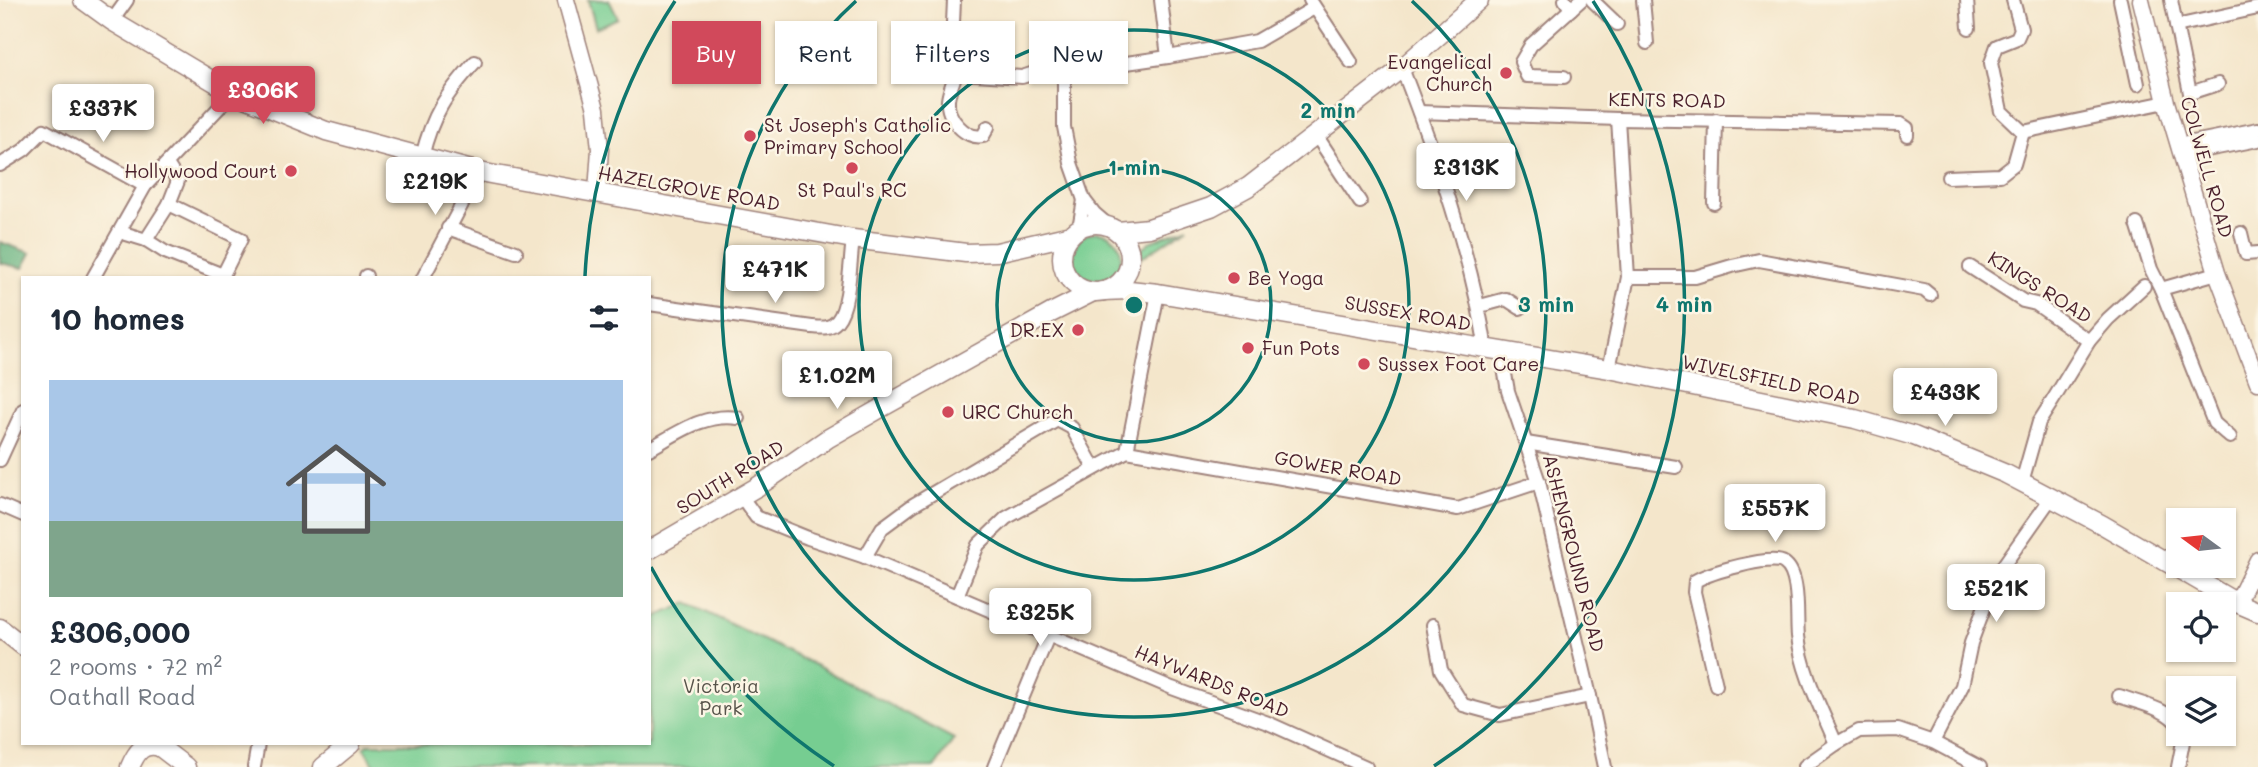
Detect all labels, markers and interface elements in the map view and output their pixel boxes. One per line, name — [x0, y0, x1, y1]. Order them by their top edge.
chip: Buy — [672, 21, 761, 84]
chip: Rent — [775, 21, 877, 84]
chip: Filters — [891, 21, 1015, 84]
chip: New — [1029, 21, 1128, 84]
place label: Evangelical Church — [1388, 49, 1492, 96]
marker: Evangelical Church — [1498, 65, 1514, 81]
pin: £306K — [214, 66, 312, 126]
text: £306K — [227, 74, 299, 104]
pin: £337K — [54, 85, 152, 144]
street label: KENTS ROAD — [1608, 86, 1726, 113]
text: £337K — [68, 92, 138, 122]
street label: COLWELL ROAD — [2175, 93, 2240, 240]
text: 2 min — [1300, 96, 1356, 123]
place label: St Joseph's Catholic Primary School — [764, 112, 951, 159]
marker: St Joseph's Catholic Primary School — [742, 128, 758, 144]
pin: £313K — [1417, 144, 1515, 203]
text: £313K — [1432, 151, 1500, 181]
text: 1 min — [1108, 153, 1160, 180]
place label: Hollywood Court — [124, 158, 277, 183]
pin: £219K — [386, 158, 484, 217]
street label: HAZELGROVE ROAD — [596, 159, 782, 216]
marker: St Paul's RC — [844, 160, 860, 176]
marker: Hollywood Court — [283, 163, 299, 179]
text: £219K — [402, 165, 468, 195]
place label: St Paul's RC — [797, 177, 907, 202]
street label: KINGS ROAD — [1984, 245, 2097, 328]
pin: £471K — [726, 246, 824, 305]
text: £471K — [741, 253, 809, 283]
place label: Be Yoga — [1248, 265, 1324, 290]
marker: Be Yoga — [1226, 270, 1242, 286]
street label: SUSSEX ROAD — [1343, 289, 1473, 336]
text: 3 min — [1518, 290, 1574, 317]
text: 4 min — [1656, 290, 1712, 317]
centre of rings — [1122, 293, 1146, 317]
text: 10 homes — [49, 298, 185, 338]
icon: filters — [585, 299, 623, 337]
place label: DR.EX — [1010, 317, 1064, 342]
marker: DR.EX — [1070, 322, 1086, 338]
place label: Fun Pots — [1262, 335, 1340, 360]
marker: Fun Pots — [1240, 340, 1256, 356]
street label: WIVELSFIELD ROAD — [1680, 348, 1862, 411]
place label: Sussex Foot Care — [1378, 351, 1539, 376]
pin: £1.02M — [780, 352, 894, 411]
marker: Sussex Foot Care — [1356, 356, 1372, 372]
text: £1.02M — [798, 359, 876, 389]
pin: £433K — [1896, 368, 1994, 428]
text: £433K — [1909, 376, 1981, 406]
place label: URC Church — [962, 399, 1073, 424]
marker: URC Church — [940, 404, 956, 420]
icon: home — [273, 426, 399, 552]
street label: SOUTH ROAD — [671, 434, 788, 520]
street label: GOWER ROAD — [1273, 444, 1403, 491]
street label: ASHENGROUND ROAD — [1538, 451, 1611, 654]
pin: £557K — [1726, 484, 1824, 544]
text: £557K — [1740, 492, 1810, 522]
north arrow — [2166, 508, 2236, 578]
map controls — [2166, 508, 2236, 746]
pin: £521K — [1947, 564, 2045, 624]
text: £521K — [1963, 572, 2029, 602]
pin: £325K — [991, 588, 1089, 648]
button: locate — [2166, 592, 2236, 662]
text: £325K — [1005, 596, 1075, 626]
text: £306,000 — [49, 611, 190, 651]
street label: HAYWARDS ROAD — [1131, 638, 1293, 723]
text: 2 rooms · 72 m² — [49, 651, 222, 681]
park label: Victoria Park — [683, 673, 759, 720]
button: layers — [2166, 676, 2236, 746]
text: Oathall Road — [49, 681, 195, 711]

